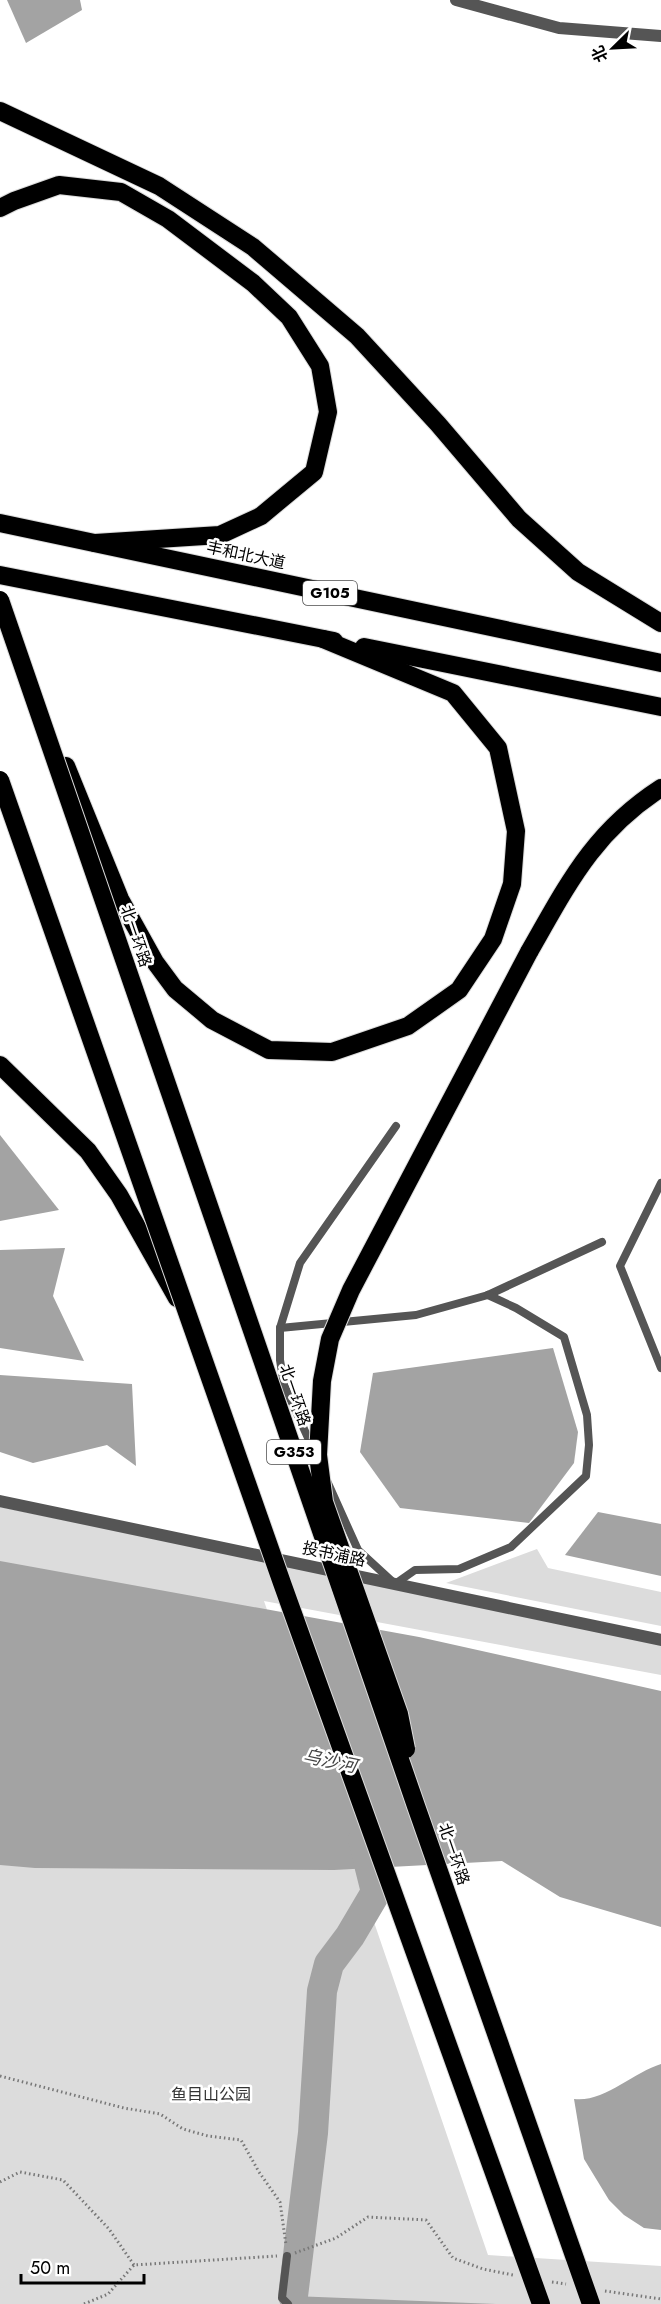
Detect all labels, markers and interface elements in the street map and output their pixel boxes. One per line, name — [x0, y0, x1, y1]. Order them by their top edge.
north arrow — [583, 18, 643, 78]
text: 北 — [586, 42, 614, 66]
street label: 丰和北大道 — [204, 535, 288, 575]
road number: G105 — [303, 581, 357, 605]
street label: 北一环路 — [115, 902, 157, 970]
street label: 北一环路 — [274, 1361, 316, 1429]
road number: G353 — [267, 1440, 321, 1464]
street label: 投书浦路 — [300, 1536, 368, 1572]
water label: 乌沙河 — [301, 1743, 362, 1780]
street label: 北一环路 — [433, 1820, 475, 1888]
park label: 鱼目山公园 — [171, 2083, 251, 2106]
scale bar — [21, 2247, 144, 2285]
text: 50 m — [30, 2255, 70, 2281]

